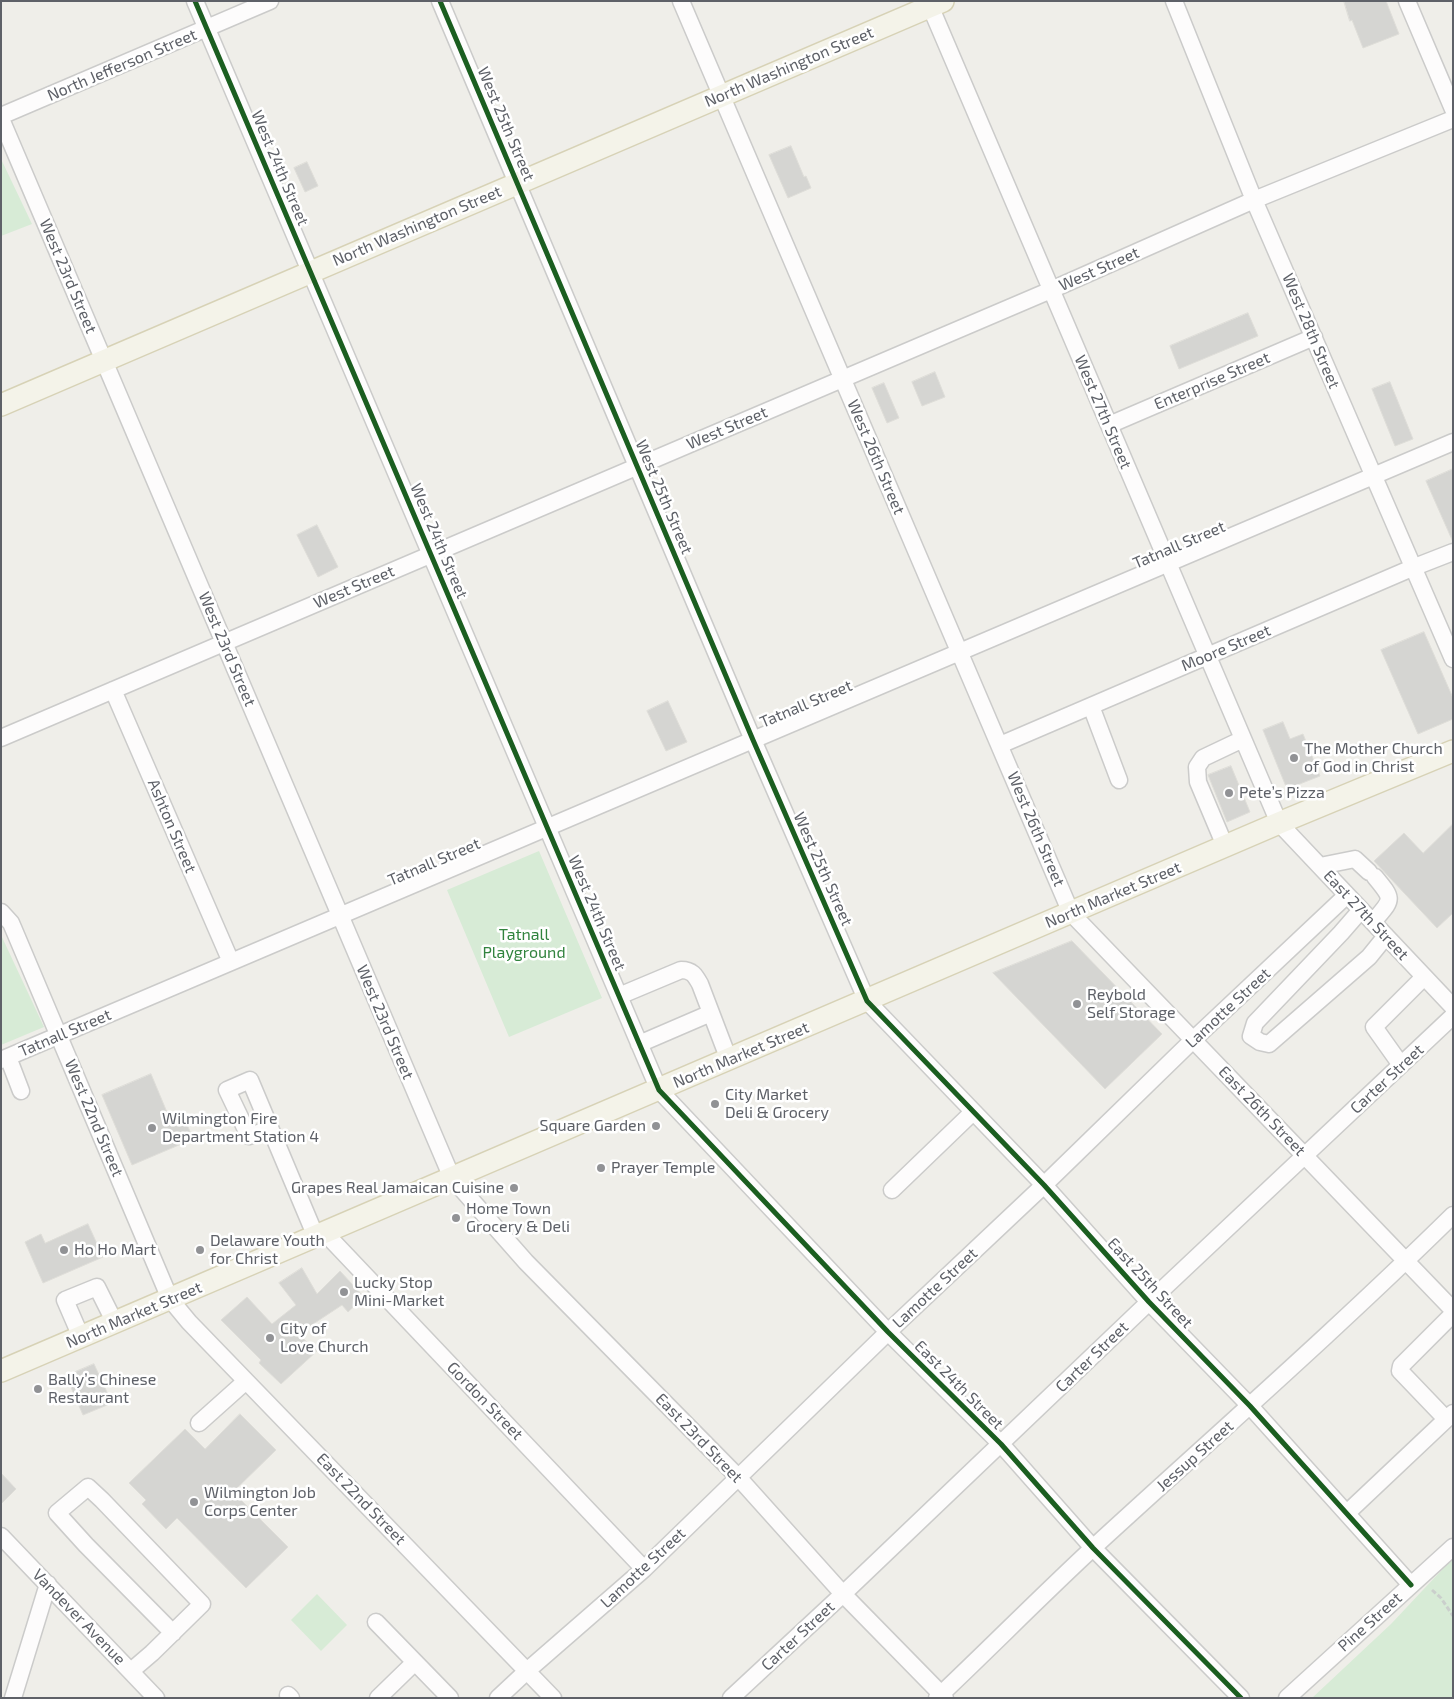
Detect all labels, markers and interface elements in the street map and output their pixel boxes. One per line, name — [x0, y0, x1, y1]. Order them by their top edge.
street label: North Washington Street — [702, 23, 876, 111]
street label: North Jefferson Street — [44, 25, 200, 105]
street label: West 25th Street — [473, 64, 539, 184]
street label: West 24th Street — [247, 107, 313, 229]
street label: North Washington Street — [330, 182, 504, 270]
street label: West 23rd Street — [35, 216, 101, 336]
street label: West Street — [1056, 243, 1142, 295]
street label: West 28th Street — [1278, 270, 1344, 392]
street label: Enterprise Street — [1151, 348, 1273, 414]
street label: West 27th Street — [1070, 352, 1136, 472]
street label: West 26th Street — [843, 397, 909, 517]
street label: West Street — [684, 402, 770, 454]
street label: West 25th Street — [631, 437, 697, 557]
street label: West 24th Street — [406, 480, 472, 602]
street label: Tatnall Street — [1130, 517, 1228, 573]
street label: West Street — [311, 561, 397, 613]
street label: West 23rd Street — [194, 589, 260, 709]
street label: Moore Street — [1179, 621, 1273, 675]
street label: Tatnall Street — [757, 676, 855, 732]
place label: The Mother Church of God in Christ — [1304, 739, 1443, 777]
marker: The Mother Church of God in Christ — [1288, 752, 1300, 764]
street label: West 26th Street — [1003, 769, 1069, 889]
street label: Ashton Street — [144, 776, 200, 876]
place label: Pete’s Pizza — [1239, 783, 1325, 803]
marker: Pete’s Pizza — [1223, 787, 1235, 799]
street label: West 25th Street — [789, 809, 857, 929]
street label: Tatnall Street — [385, 834, 483, 890]
street label: West 24th Street — [564, 852, 630, 974]
street label: North Market Street — [1042, 858, 1184, 932]
street label: East 27th Street — [1319, 866, 1413, 964]
park label: Tatnall Playground — [482, 925, 566, 963]
street label: West 23rd Street — [352, 962, 418, 1082]
street label: Lamotte Street — [1182, 964, 1274, 1052]
place label: Reybold Self Storage — [1087, 985, 1176, 1023]
marker: Reybold Self Storage — [1071, 998, 1083, 1010]
street label: Tatnall Street — [16, 1005, 114, 1061]
street label: North Market Street — [670, 1018, 812, 1092]
street label: Carter Street — [1346, 1040, 1428, 1118]
street label: West 22nd Street — [61, 1056, 127, 1180]
street label: East 26th Street — [1214, 1062, 1310, 1160]
place label: City Market Deli & Grocery — [725, 1085, 829, 1123]
marker: City Market Deli & Grocery — [709, 1098, 721, 1110]
place label: Wilmington Fire Department Station 4 — [162, 1109, 319, 1147]
place label: Square Garden — [539, 1116, 646, 1136]
marker: Square Garden — [650, 1120, 662, 1132]
marker: Wilmington Fire Department Station 4 — [146, 1122, 158, 1134]
place label: Prayer Temple — [611, 1158, 715, 1178]
marker: Prayer Temple — [595, 1162, 607, 1174]
place label: Grapes Real Jamaican Cuisine — [291, 1178, 504, 1198]
marker: Grapes Real Jamaican Cuisine — [508, 1182, 520, 1194]
place label: Home Town Grocery & Deli — [466, 1199, 570, 1237]
marker: Home Town Grocery & Deli — [450, 1212, 462, 1224]
place label: Delaware Youth for Christ — [210, 1231, 325, 1269]
street label: East 25th Street — [1103, 1234, 1197, 1332]
place label: Ho Ho Mart — [74, 1240, 156, 1260]
marker: Ho Ho Mart — [58, 1244, 70, 1256]
marker: Delaware Youth for Christ — [194, 1244, 206, 1256]
street label: Lamotte Street — [889, 1244, 981, 1332]
place label: Lucky Stop Mini-Market — [354, 1273, 444, 1311]
street label: North Market Street — [63, 1278, 205, 1352]
marker: Lucky Stop Mini-Market — [338, 1286, 350, 1298]
street label: Carter Street — [1052, 1318, 1132, 1396]
place label: City of Love Church — [280, 1319, 369, 1357]
marker: City of Love Church — [264, 1332, 276, 1344]
street label: East 24th Street — [911, 1337, 1007, 1433]
street label: Gordon Street — [443, 1358, 527, 1444]
place label: Bally’s Chinese Restaurant — [48, 1370, 156, 1408]
marker: Bally’s Chinese Restaurant — [32, 1383, 44, 1395]
street label: East 23rd Street — [651, 1389, 747, 1487]
street label: Jessup Street — [1153, 1417, 1237, 1495]
street label: East 22nd Street — [312, 1449, 410, 1549]
place label: Wilmington Job Corps Center — [204, 1483, 316, 1521]
marker: Wilmington Job Corps Center — [188, 1496, 200, 1508]
street label: Lamotte Street — [597, 1524, 689, 1612]
street label: Vandever Avenue — [28, 1565, 130, 1669]
street label: Pine Street — [1334, 1588, 1406, 1656]
street label: Carter Street — [757, 1597, 839, 1675]

